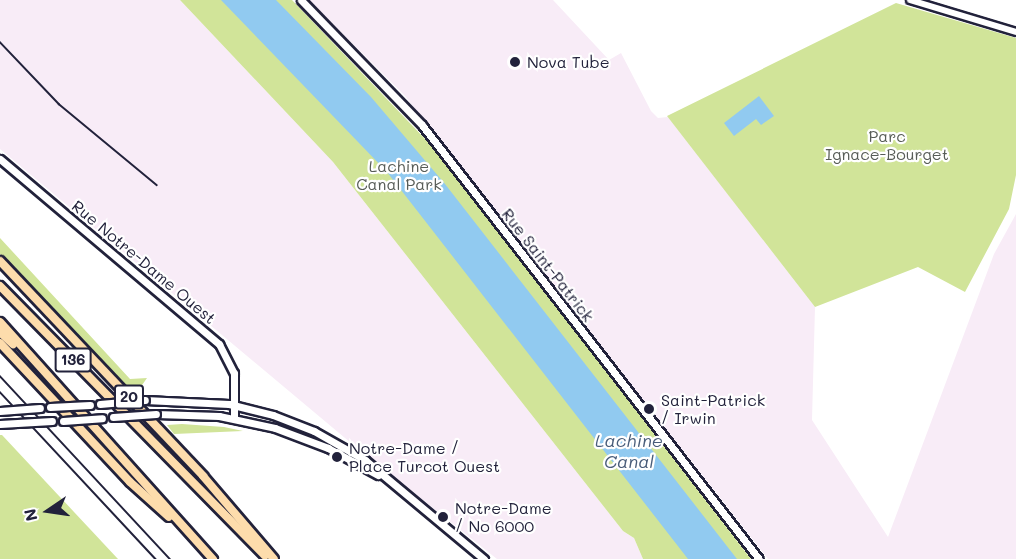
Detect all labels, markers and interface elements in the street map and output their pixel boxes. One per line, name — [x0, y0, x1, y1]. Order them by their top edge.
place label: Nova Tube — [527, 52, 610, 72]
marker: Nova Tube — [508, 55, 522, 69]
park label: Parc Ignace-Bourget — [825, 126, 949, 164]
park label: Lachine Canal Park — [356, 156, 442, 194]
street label: Rue Notre-Dame Ouest — [68, 196, 220, 328]
street label: Rue Saint-Patrick — [498, 205, 598, 325]
road number: 136 — [54, 348, 92, 372]
road number: 20 — [112, 385, 146, 409]
place label: Saint-Patrick / Irwin — [661, 390, 765, 428]
marker: Saint-Patrick / Irwin — [642, 402, 656, 416]
water label: Lachine Canal — [595, 430, 663, 472]
place label: Notre-Dame / Place Turcot Ouest — [349, 438, 500, 476]
marker: Notre-Dame / Place Turcot Ouest — [330, 450, 344, 464]
north arrow — [18, 481, 78, 541]
place label: Notre-Dame / No 6000 — [455, 498, 552, 536]
text: N — [18, 507, 42, 523]
marker: Notre-Dame / No 6000 — [436, 510, 450, 524]

